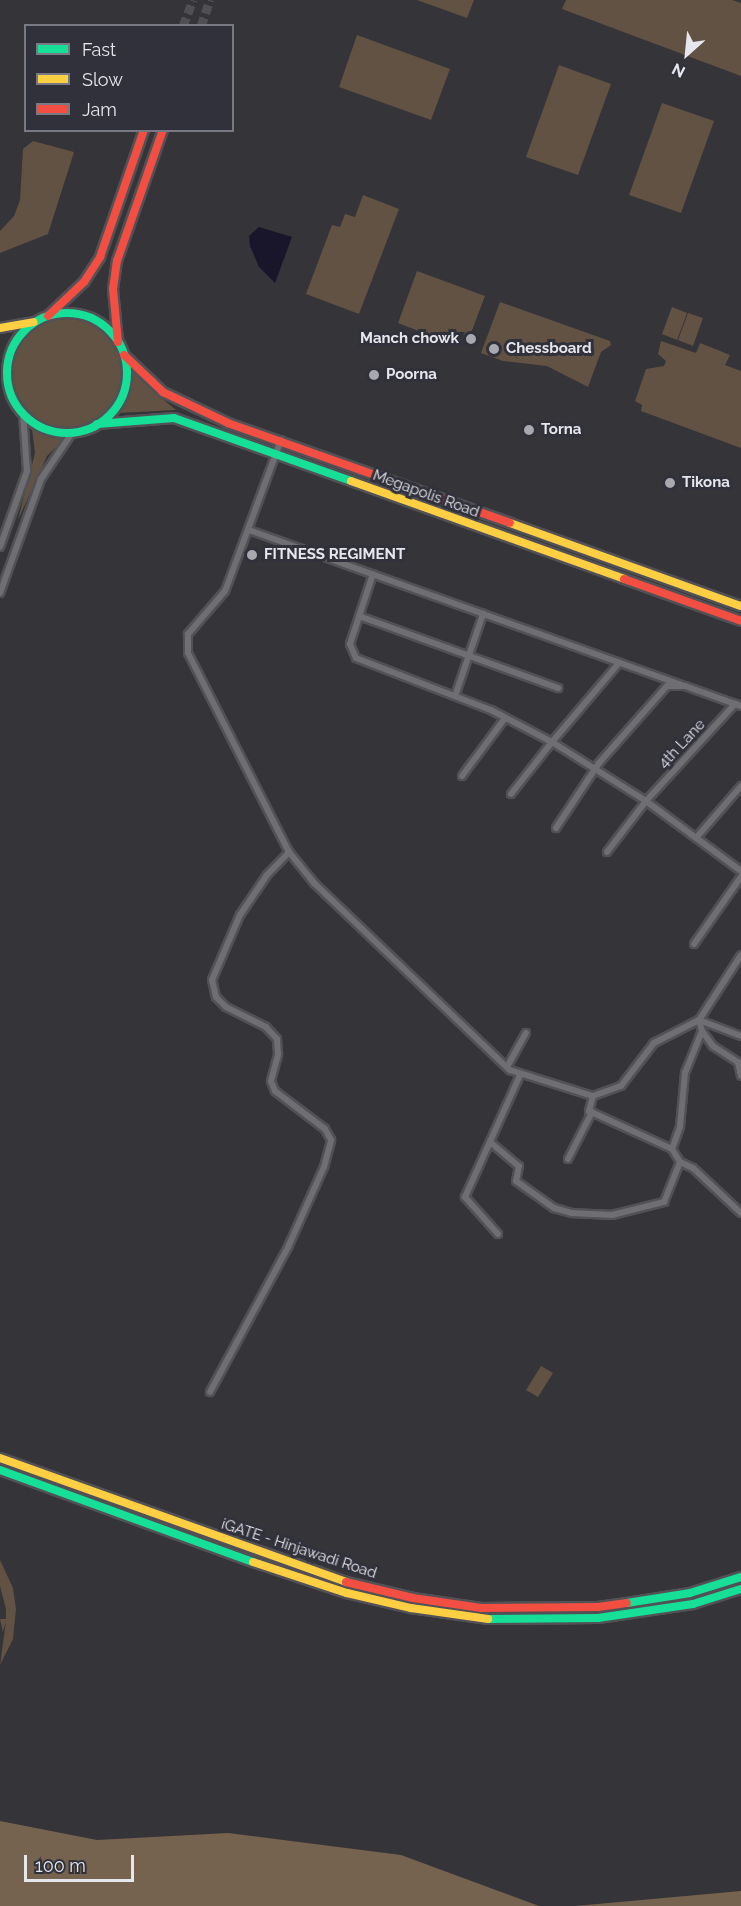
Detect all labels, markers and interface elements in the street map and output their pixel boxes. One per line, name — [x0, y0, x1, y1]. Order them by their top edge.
legend — [24, 24, 234, 132]
north arrow — [657, 24, 717, 84]
text: Fast — [82, 39, 116, 60]
text: N — [669, 59, 688, 82]
text: Slow — [82, 69, 123, 90]
text: Jam — [82, 99, 117, 120]
place label: Manch chowk — [360, 330, 459, 348]
marker: Manch chowk — [464, 332, 478, 346]
place label: Chessboard — [506, 340, 592, 358]
marker: Chessboard — [487, 342, 501, 356]
place label: Poorna — [386, 366, 437, 384]
marker: Poorna — [367, 368, 381, 382]
place label: Torna — [541, 421, 581, 439]
marker: Torna — [522, 423, 536, 437]
street label: Megapolis Road — [370, 466, 482, 522]
place label: Tikona — [682, 474, 730, 492]
marker: Tikona — [663, 476, 677, 490]
place label: FITNESS REGIMENT — [264, 546, 405, 564]
marker: FITNESS REGIMENT — [245, 548, 259, 562]
street label: 4th Lane — [655, 716, 709, 772]
street label: iGATE - Hinjawadi Road — [219, 1515, 379, 1583]
scale bar — [27, 1843, 136, 1881]
text: 100 m — [35, 1855, 86, 1876]

